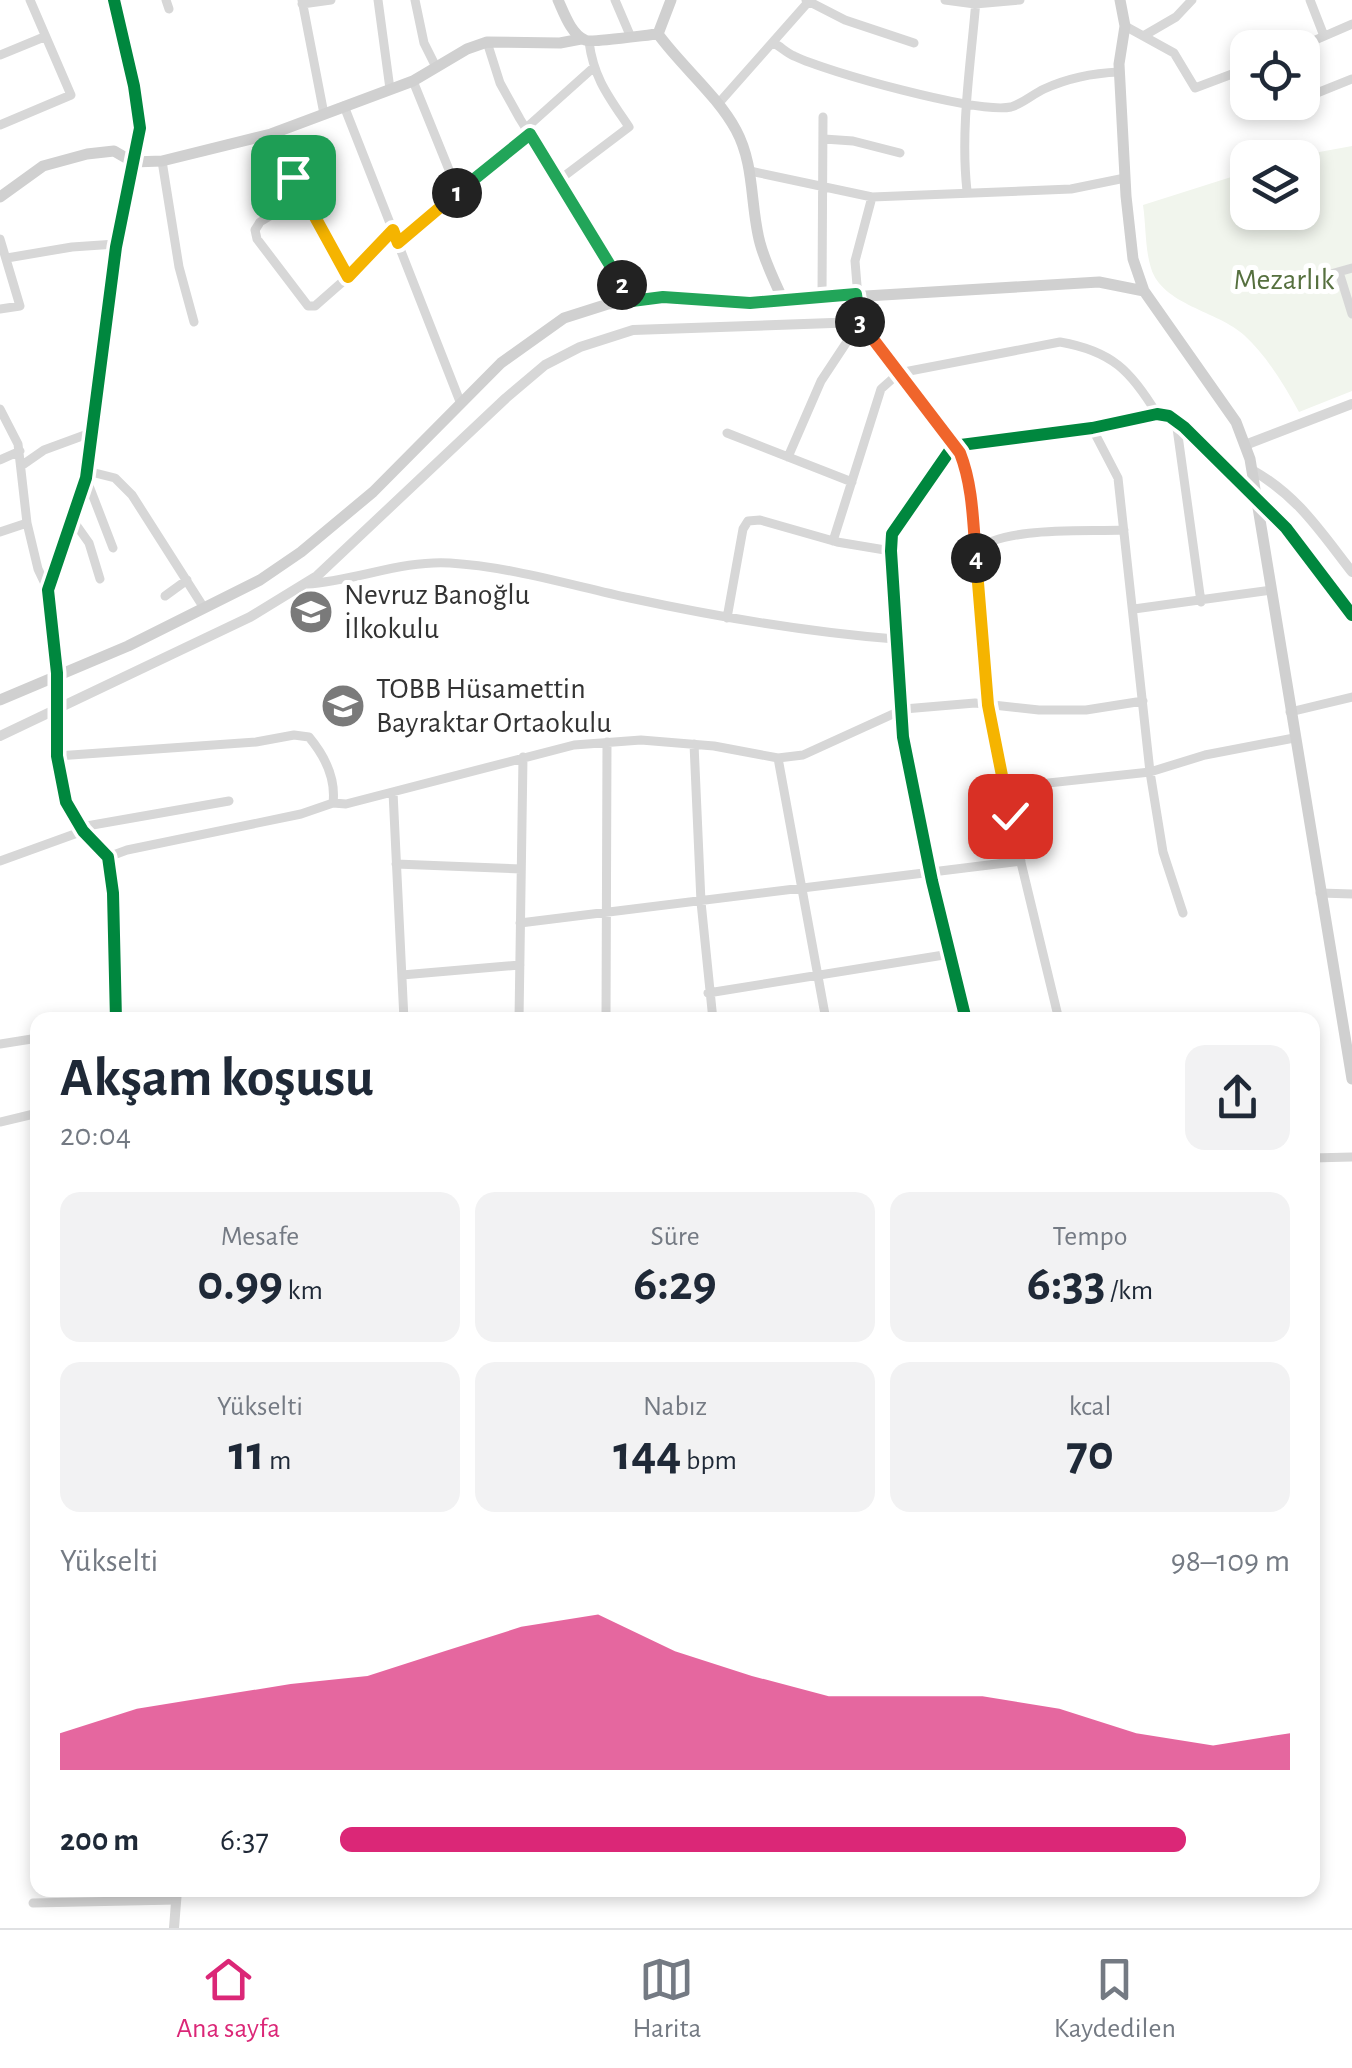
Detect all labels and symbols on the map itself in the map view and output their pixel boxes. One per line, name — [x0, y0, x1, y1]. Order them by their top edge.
pin — [251, 135, 336, 220]
pin: 1 — [432, 168, 482, 218]
pin: 2 — [597, 260, 647, 310]
park label: Mezarlık — [1234, 265, 1335, 295]
pin: 3 — [835, 297, 885, 347]
pin: 4 — [951, 533, 1001, 583]
place label: Nevruz Banoğlu İlkokulu — [344, 580, 530, 644]
school or university icon: Nevruz Banoğlu İlkokulu — [288, 589, 334, 635]
place label: TOBB Hüsamettin Bayraktar Ortaokulu — [376, 674, 612, 738]
school or university icon: TOBB Hüsamettin Bayraktar Ortaokulu — [320, 683, 366, 729]
pin — [968, 774, 1053, 859]

